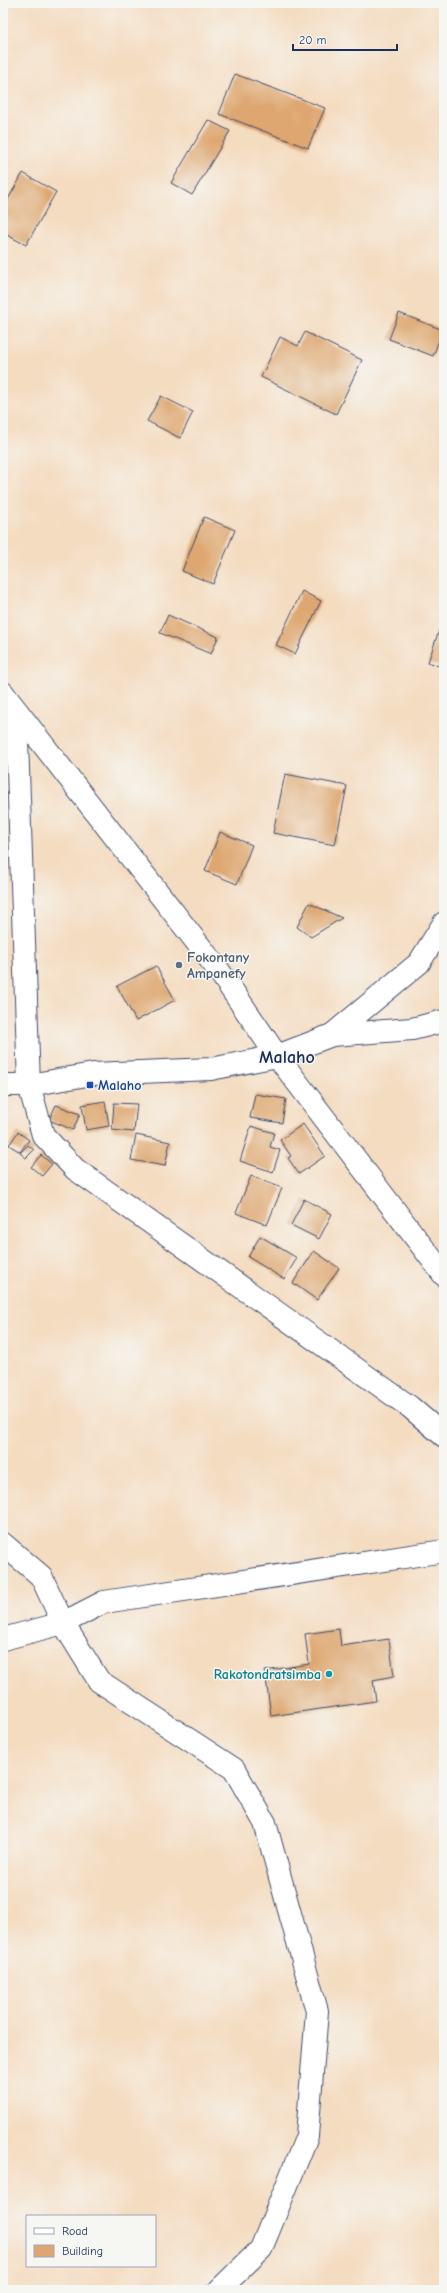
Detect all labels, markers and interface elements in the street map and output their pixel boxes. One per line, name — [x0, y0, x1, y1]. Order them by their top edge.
scale bar — [293, 26, 397, 52]
text: 20 m — [299, 33, 327, 47]
place label: Fokontany Ampanefy — [187, 949, 250, 982]
marker: Fokontany Ampanefy — [174, 960, 184, 970]
district label: Malaho — [259, 1047, 315, 1068]
place label: Malaho — [98, 1077, 141, 1094]
marker: Malaho — [85, 1080, 95, 1090]
place label: Rakotondratsimba — [214, 1666, 321, 1683]
marker: Rakotondratsimba — [324, 1669, 334, 1679]
legend — [26, 2215, 156, 2267]
text: Road — [62, 2224, 88, 2238]
text: Building — [62, 2244, 103, 2258]

